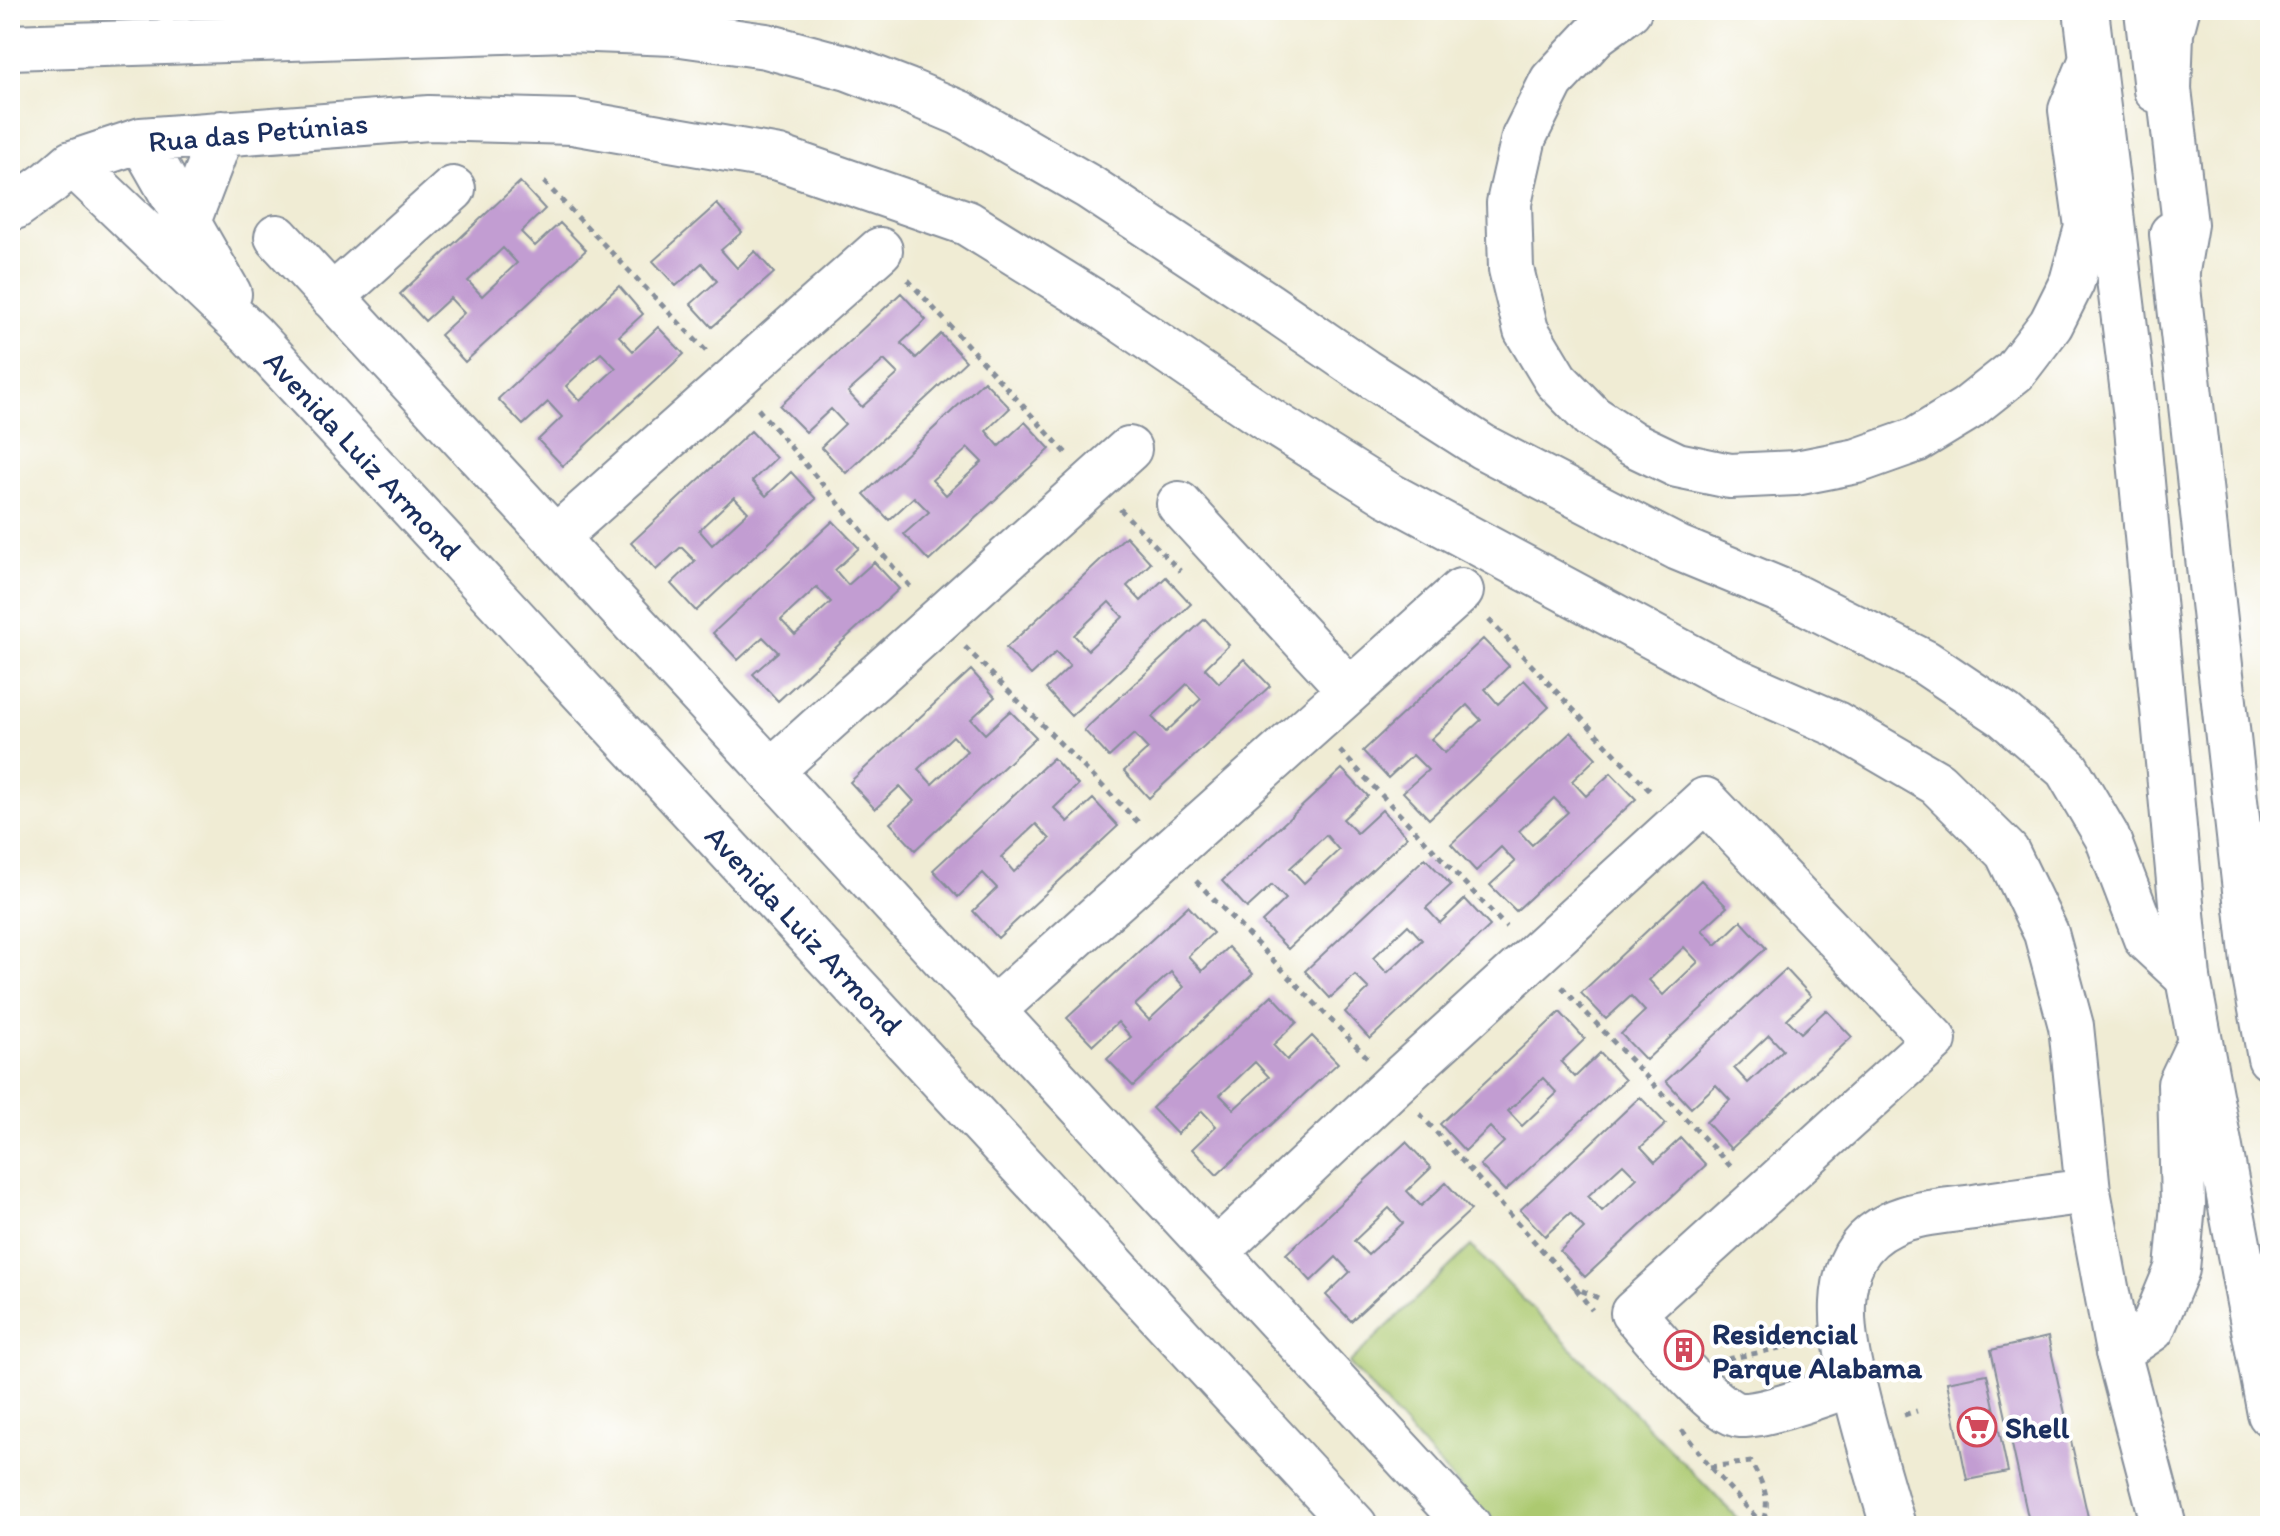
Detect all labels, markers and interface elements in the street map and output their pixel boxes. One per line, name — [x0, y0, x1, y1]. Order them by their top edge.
street label: Rua das Petúnias — [147, 104, 369, 160]
street label: Avenida Luiz Armond — [256, 343, 470, 567]
street label: Avenida Luiz Armond — [697, 818, 911, 1042]
place label: Residencial Parque Alabama — [1712, 1315, 1922, 1386]
building icon: Residencial Parque Alabama — [1663, 1329, 1705, 1371]
supermarket icon: Shell — [1956, 1406, 1998, 1448]
place label: Shell — [2005, 1409, 2070, 1446]

